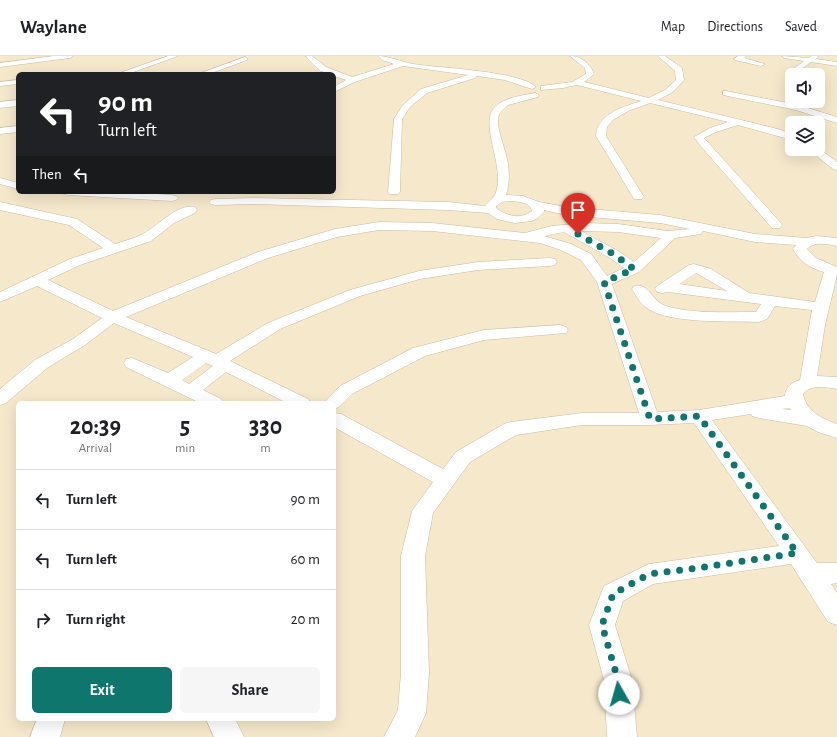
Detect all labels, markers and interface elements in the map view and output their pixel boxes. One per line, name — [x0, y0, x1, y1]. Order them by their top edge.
text: Waylane — [20, 18, 87, 37]
text: Map — [661, 20, 685, 34]
text: Directions — [707, 20, 763, 34]
text: Saved — [785, 20, 817, 34]
map controls — [785, 68, 825, 156]
button: sound — [785, 68, 825, 108]
icon: left — [32, 88, 84, 140]
text: 90 m — [98, 89, 153, 117]
button: layers — [785, 116, 825, 156]
text: Turn left — [98, 122, 157, 140]
icon: left — [70, 164, 92, 186]
text: Then — [32, 167, 62, 182]
pin — [561, 193, 595, 234]
icon: arrive — [567, 199, 589, 221]
text: 20:39 — [70, 415, 121, 439]
text: 5 — [180, 415, 190, 439]
text: 330 — [249, 415, 282, 439]
text: Arrival — [79, 442, 112, 455]
text: min — [175, 442, 195, 455]
text: m — [260, 442, 271, 455]
icon: left — [32, 489, 54, 511]
text: Turn left — [66, 492, 117, 507]
text: 90 m — [291, 492, 320, 507]
icon: left — [32, 549, 54, 571]
text: Turn left — [66, 552, 117, 567]
text: 60 m — [291, 552, 320, 567]
icon: right — [32, 609, 54, 631]
text: Turn right — [66, 612, 125, 627]
text: 20 m — [291, 612, 320, 627]
button: Exit — [32, 667, 172, 713]
button: Share — [180, 667, 320, 713]
position arrow — [598, 673, 640, 715]

